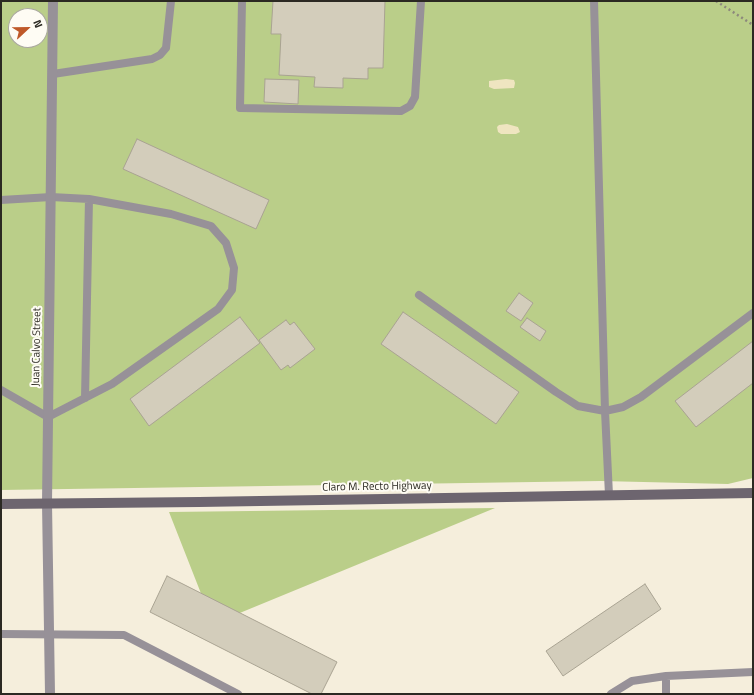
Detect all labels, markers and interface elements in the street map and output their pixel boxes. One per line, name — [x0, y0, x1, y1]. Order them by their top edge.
north arrow — [8, 8, 48, 48]
text: N — [29, 17, 47, 30]
street label: Juan Calvo Street — [30, 308, 44, 386]
street label: Claro M. Recto Highway — [322, 479, 432, 495]

